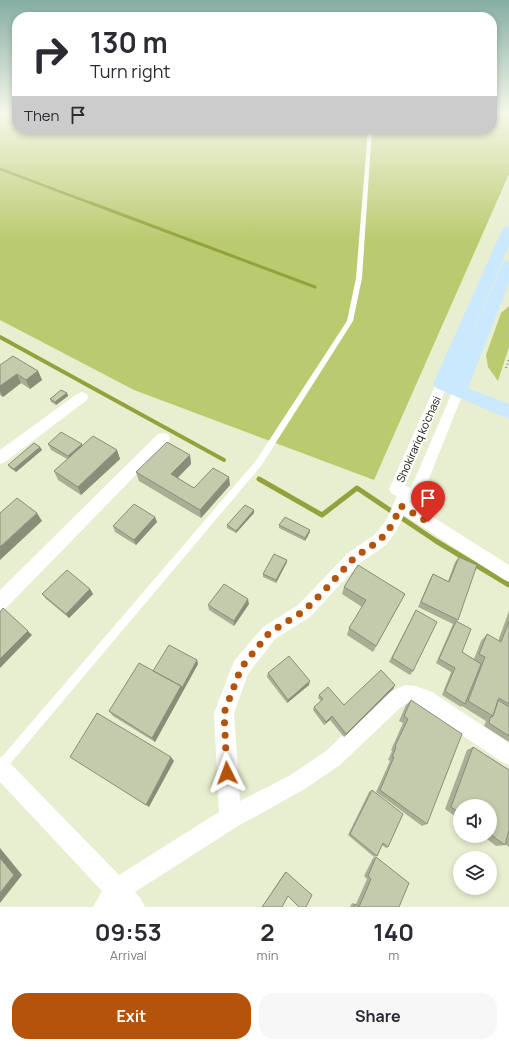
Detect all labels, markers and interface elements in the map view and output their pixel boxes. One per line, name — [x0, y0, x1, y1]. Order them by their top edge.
text: 130 m — [90, 23, 168, 61]
icon: right — [24, 28, 76, 80]
text: Turn right — [90, 59, 171, 83]
icon: arrive — [67, 104, 89, 126]
text: Then — [24, 105, 59, 126]
street label: Shokirariq ko'chasi — [392, 393, 444, 485]
pin — [411, 481, 445, 522]
icon: arrive — [417, 487, 439, 509]
position arrow — [206, 752, 248, 794]
map controls — [453, 799, 497, 895]
button: sound — [453, 799, 497, 843]
button: layers — [453, 851, 497, 895]
text: 09:53 — [95, 915, 162, 948]
text: 2 — [260, 915, 275, 948]
text: 140 — [373, 915, 414, 948]
text: Arrival — [110, 946, 147, 964]
text: min — [257, 946, 278, 964]
text: m — [388, 946, 399, 964]
button: Exit — [12, 993, 251, 1039]
button: Share — [259, 993, 497, 1039]

